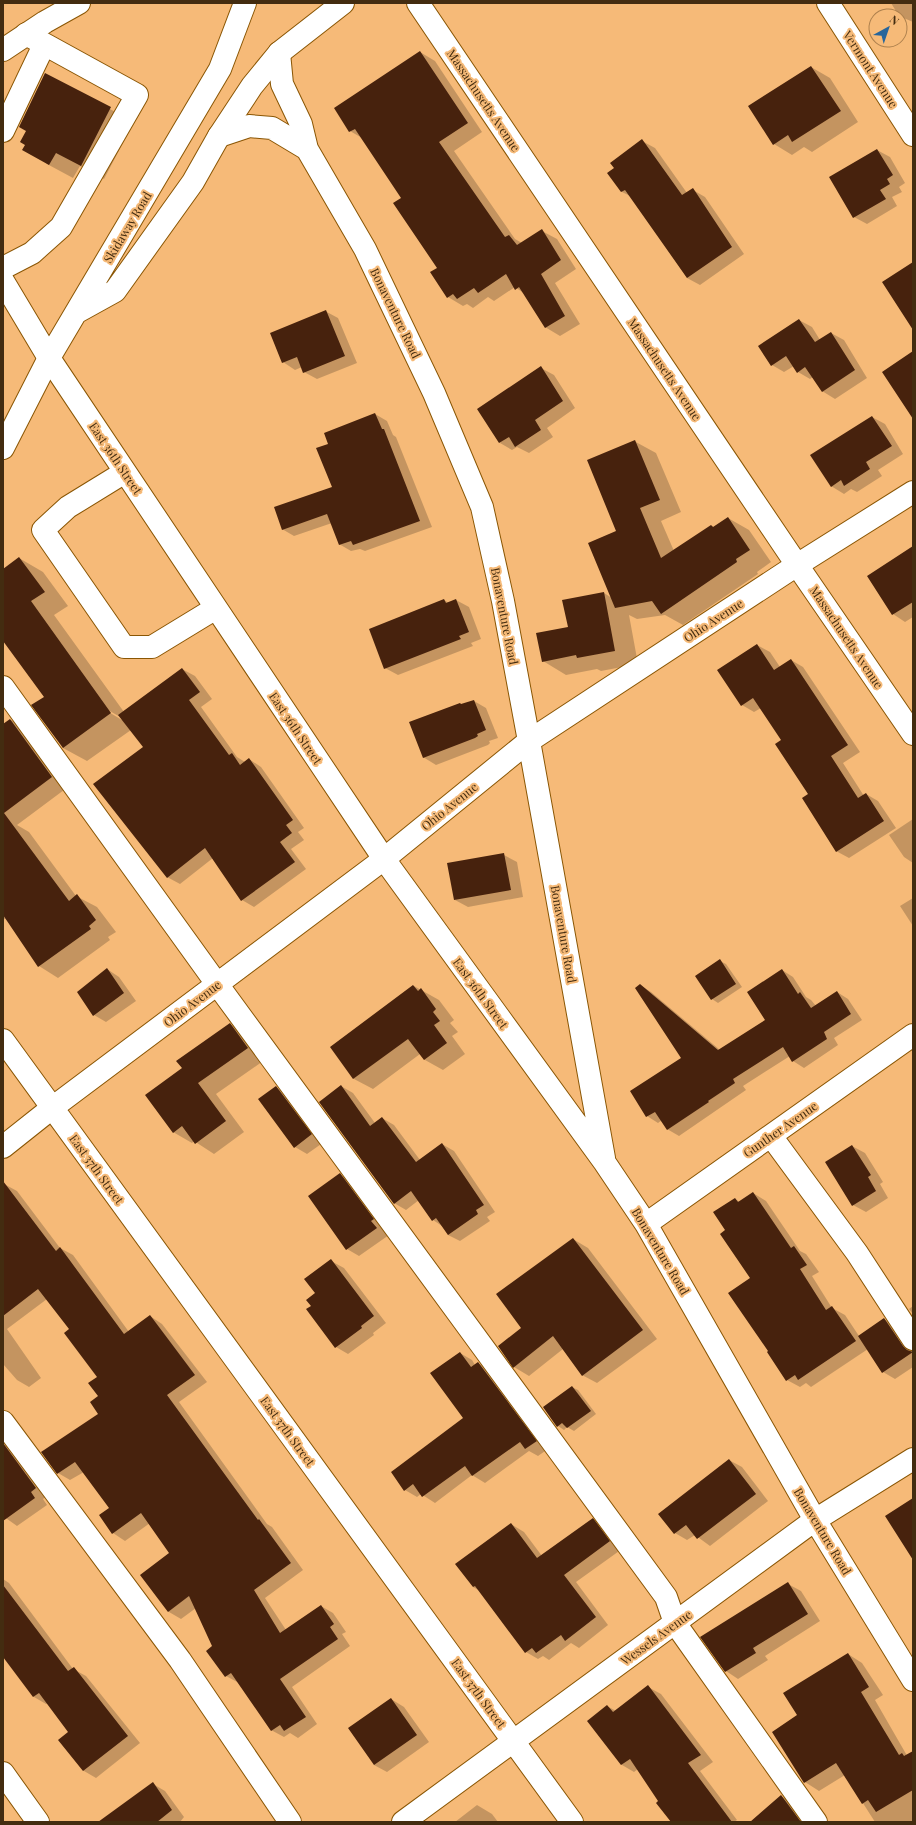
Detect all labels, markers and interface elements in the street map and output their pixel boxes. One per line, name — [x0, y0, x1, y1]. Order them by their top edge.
north arrow — [868, 8, 908, 48]
text: N — [887, 12, 903, 28]
street label: Vermont Avenue — [840, 27, 902, 111]
street label: Massachusetts Avenue — [444, 46, 524, 154]
street label: Skidaway Road — [99, 188, 155, 266]
street label: Bonaventure Road — [367, 265, 425, 361]
street label: Massachusetts Avenue — [625, 315, 705, 423]
street label: East 36th Street — [86, 419, 146, 498]
street label: Bonaventure Road — [488, 566, 522, 666]
street label: Massachusetts Avenue — [807, 583, 887, 691]
street label: Ohio Avenue — [680, 595, 746, 645]
street label: East 36th Street — [266, 689, 326, 768]
street label: Ohio Avenue — [417, 778, 481, 834]
street label: Bonaventure Road — [548, 884, 580, 984]
street label: East 36th Street — [450, 954, 513, 1032]
street label: Ohio Avenue — [160, 976, 224, 1030]
street label: Gunther Avenue — [740, 1097, 820, 1161]
street label: East 37th Street — [66, 1131, 128, 1208]
street label: Bonaventure Road — [629, 1205, 693, 1297]
street label: East 37th Street — [257, 1393, 319, 1470]
street label: Bonaventure Road — [791, 1485, 855, 1577]
street label: Wessels Avenue — [617, 1606, 695, 1669]
street label: East 37th Street — [448, 1655, 510, 1732]

